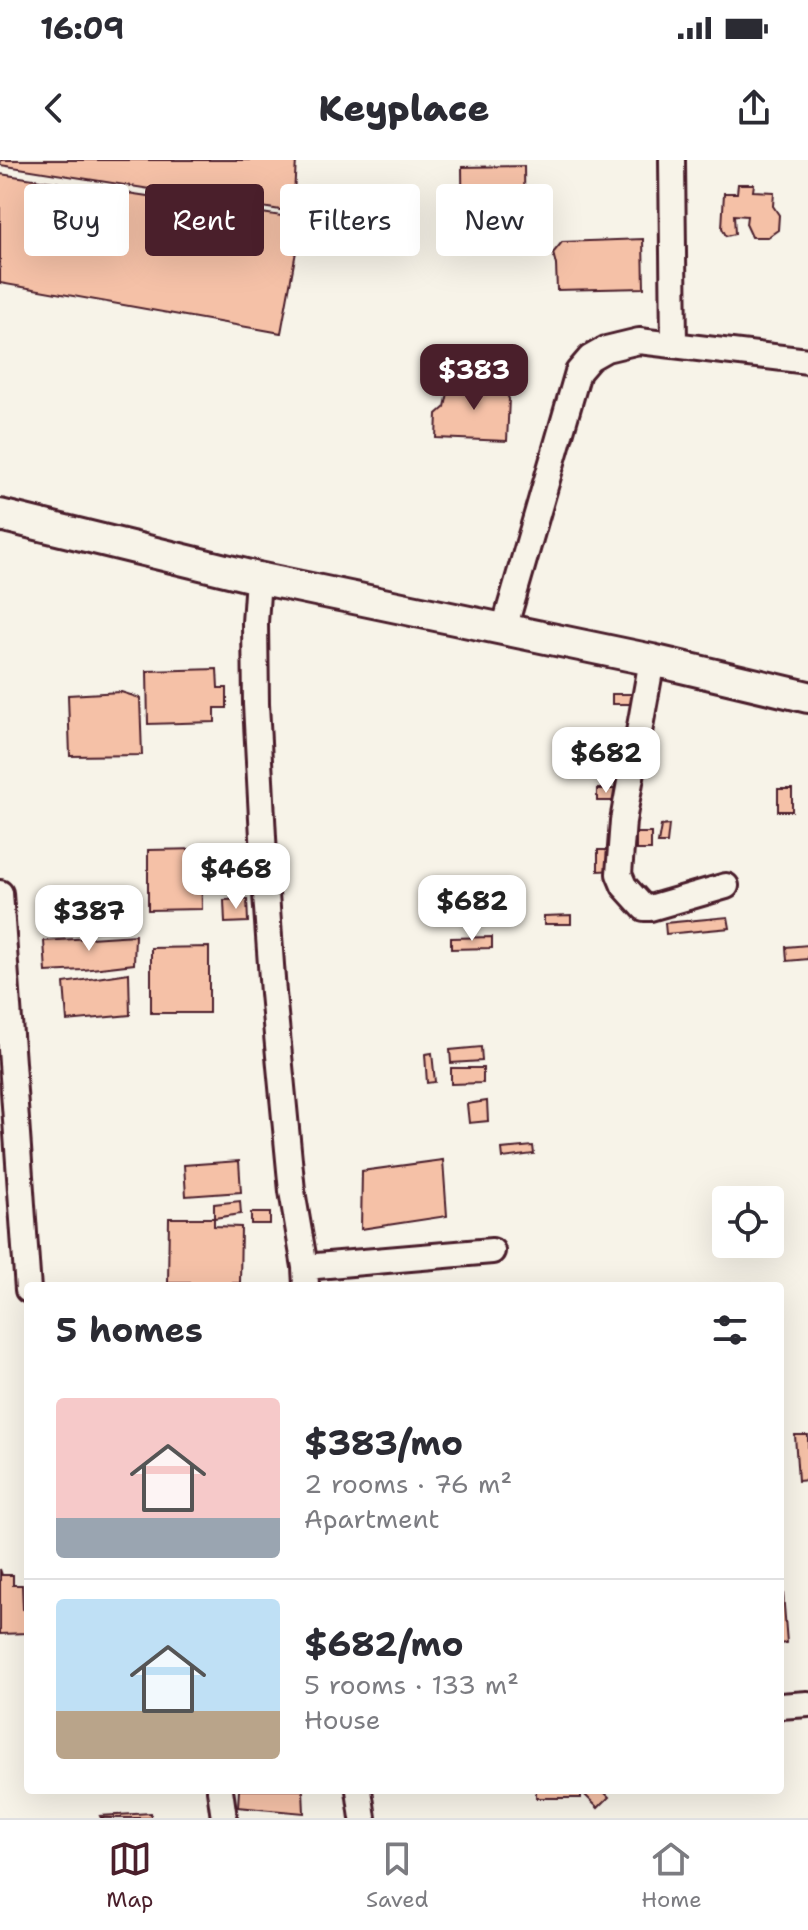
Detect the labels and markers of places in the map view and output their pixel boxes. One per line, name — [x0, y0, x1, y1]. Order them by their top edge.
pin: $383 — [427, 344, 521, 412]
pin: $682 — [559, 727, 653, 795]
pin: $468 — [189, 843, 283, 911]
pin: $682 — [425, 875, 519, 943]
pin: $387 — [42, 885, 136, 953]

